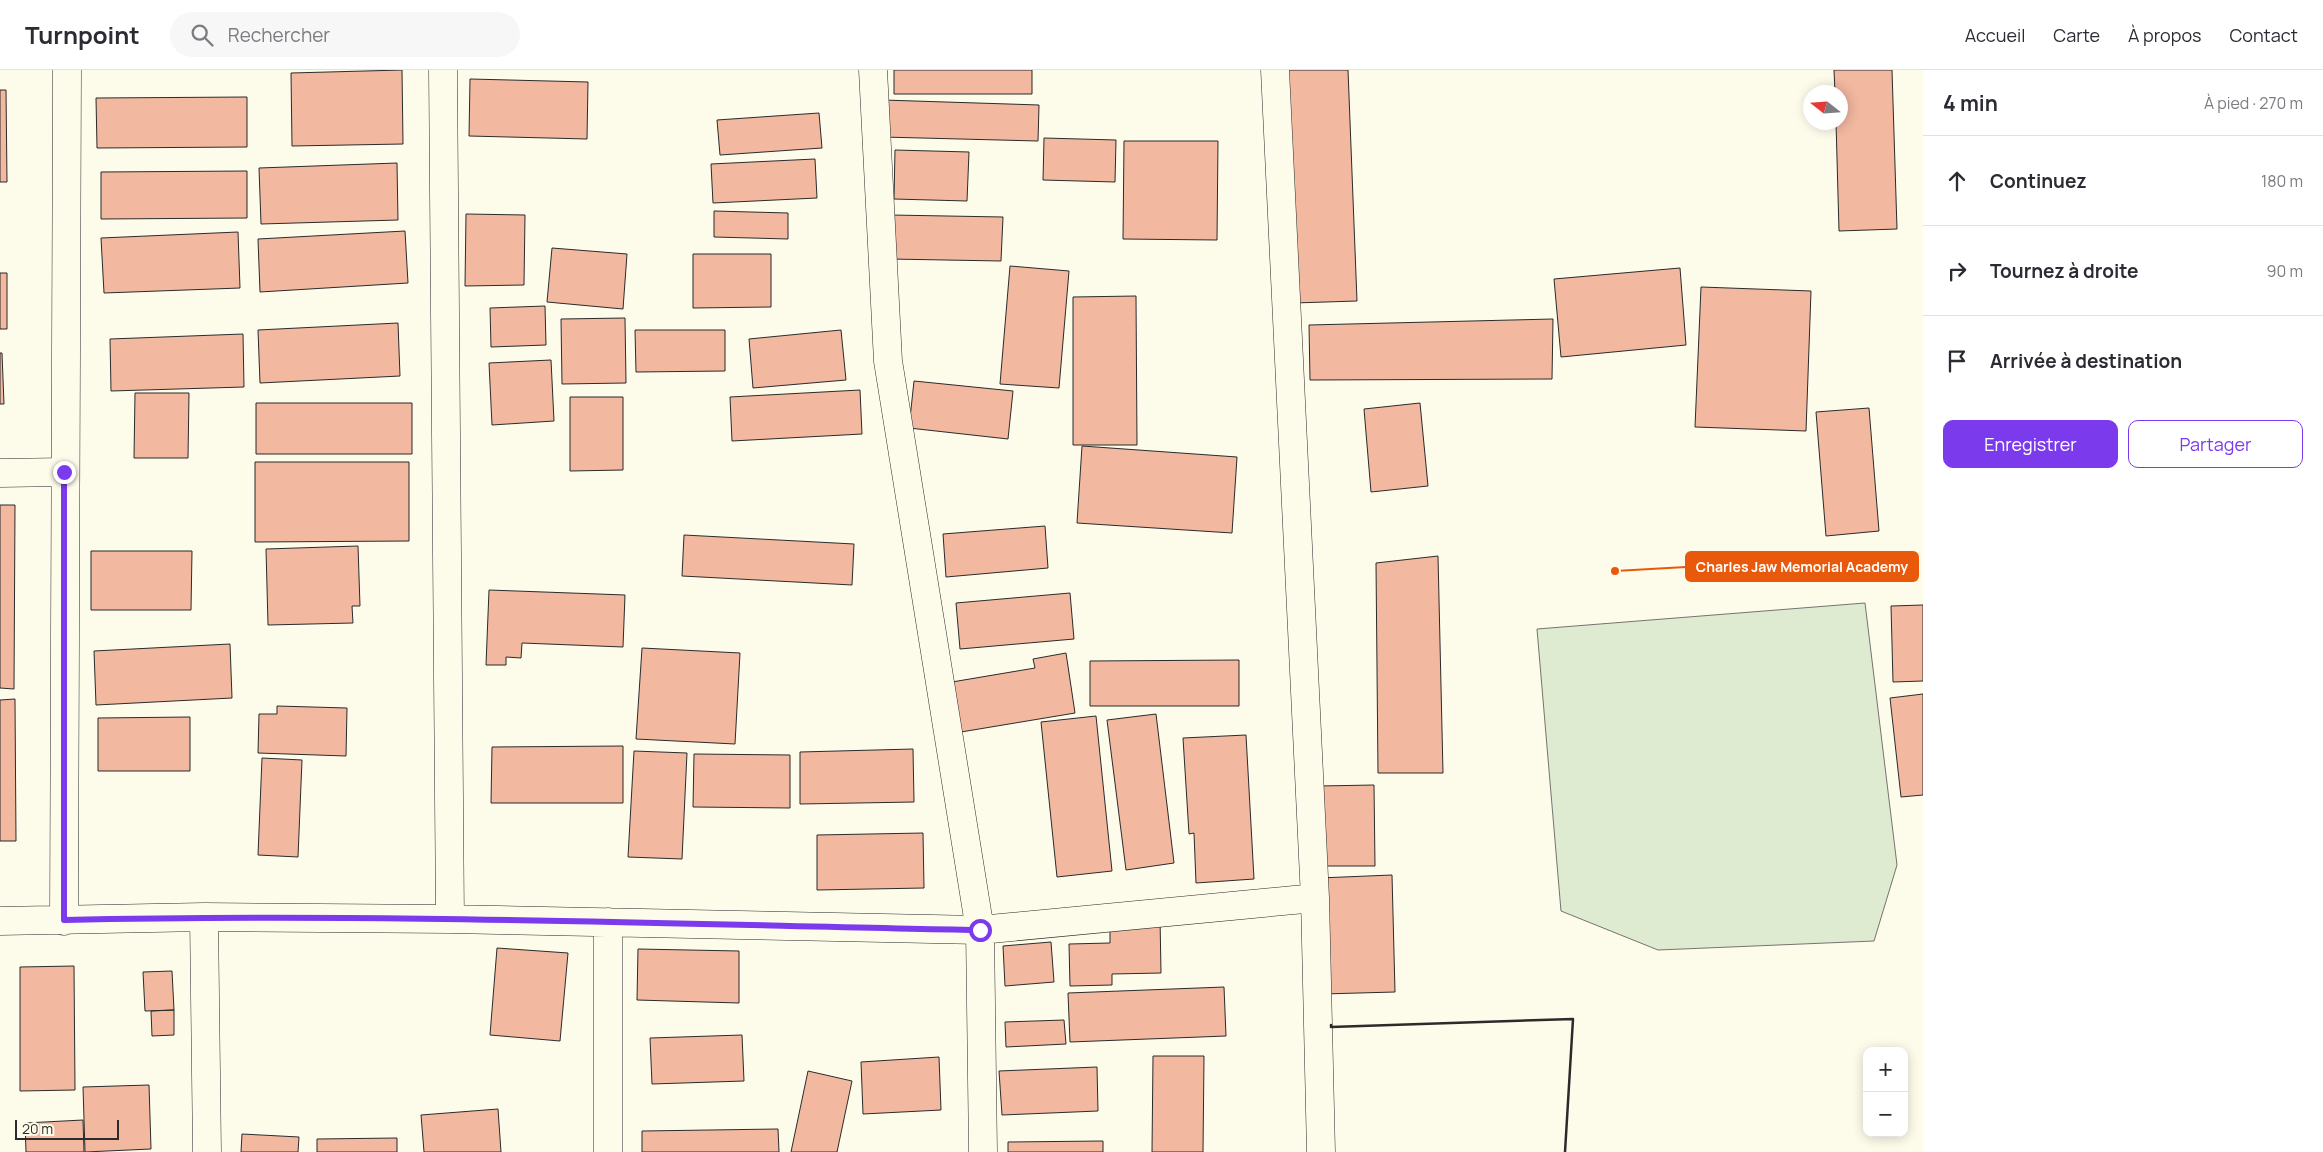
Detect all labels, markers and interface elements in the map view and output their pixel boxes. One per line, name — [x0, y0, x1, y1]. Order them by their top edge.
search box — [170, 12, 520, 57]
text: Turnpoint — [25, 18, 140, 51]
icon: search — [188, 21, 216, 49]
text: Rechercher — [228, 22, 330, 48]
text: Accueil — [1965, 23, 2025, 47]
text: Carte — [2053, 23, 2100, 47]
text: À propos — [2128, 23, 2201, 47]
text: Contact — [2229, 23, 2298, 47]
north arrow — [1803, 85, 1848, 130]
text: 4 min — [1943, 89, 1998, 117]
text: À pied · 270 m — [2204, 92, 2303, 114]
icon: ahead — [1943, 167, 1971, 195]
text: Continuez — [1990, 168, 2087, 194]
text: 180 m — [2261, 170, 2303, 192]
icon: right — [1943, 257, 1971, 285]
text: Tournez à droite — [1990, 258, 2138, 284]
text: 90 m — [2267, 260, 2303, 282]
icon: arrive — [1943, 347, 1971, 375]
text: Arrivée à destination — [1990, 348, 2182, 374]
button: Enregistrer — [1943, 420, 2118, 468]
button: Partager — [2128, 420, 2303, 468]
route end — [53, 461, 76, 484]
callout: Charles Jaw Memorial Academy — [1686, 552, 1918, 581]
text: Charles Jaw Memorial Academy — [1696, 557, 1908, 576]
route start — [969, 919, 992, 942]
map controls — [1863, 1047, 1908, 1137]
button: + — [1863, 1047, 1908, 1092]
button: − — [1863, 1092, 1908, 1137]
scale bar — [15, 1117, 119, 1140]
text: 20 m — [22, 1119, 53, 1138]

